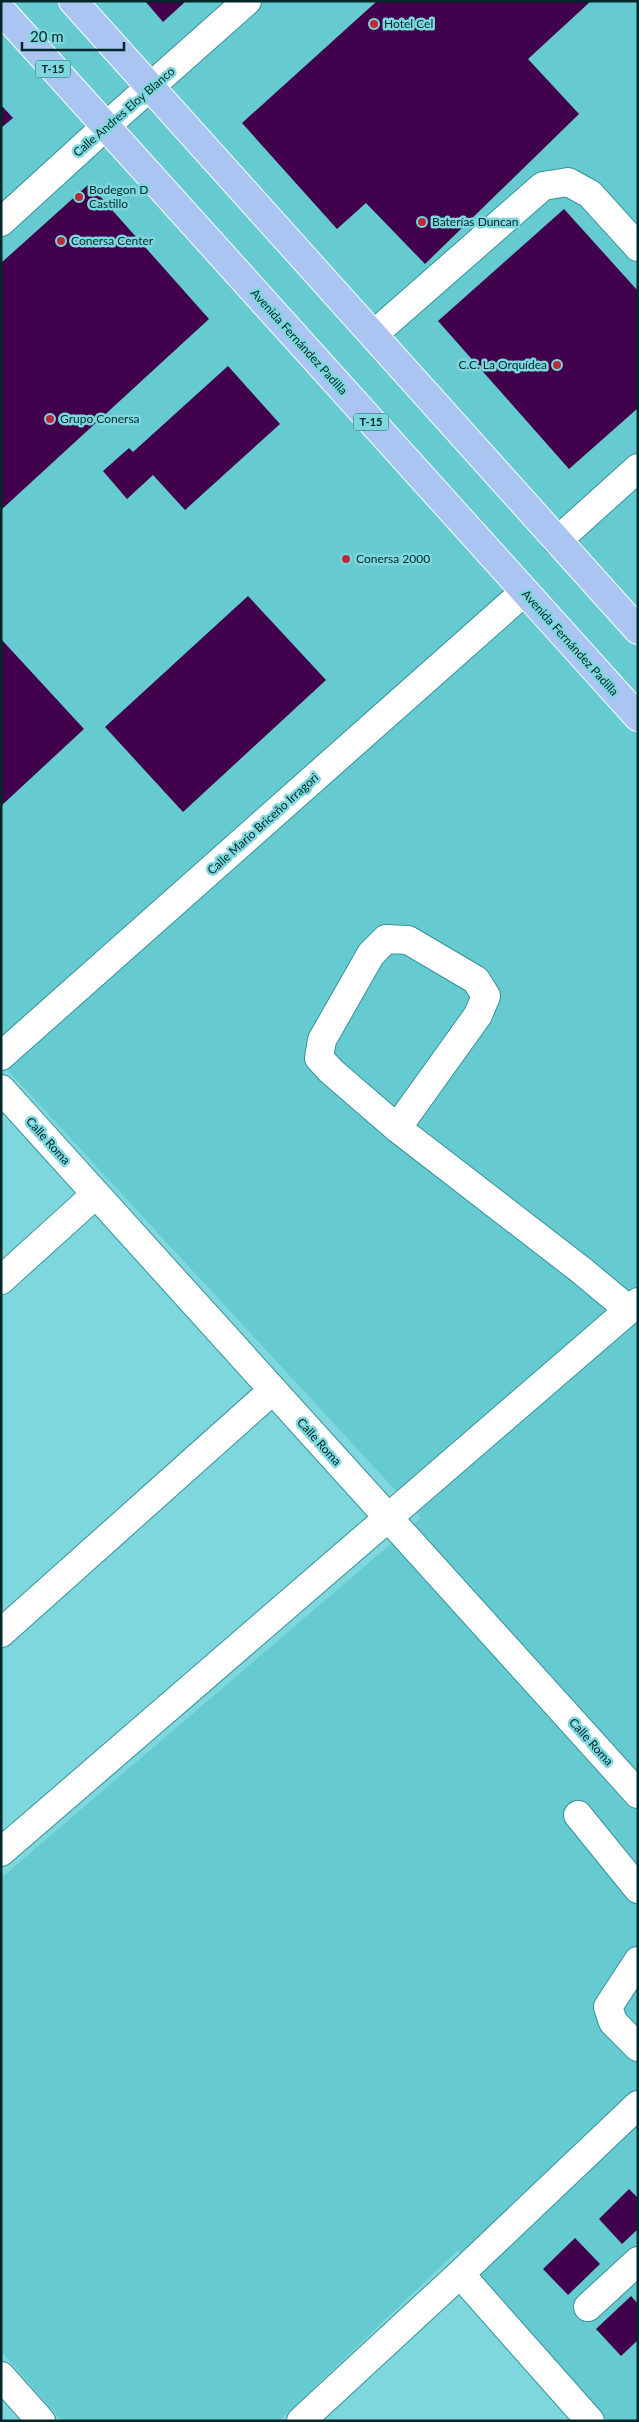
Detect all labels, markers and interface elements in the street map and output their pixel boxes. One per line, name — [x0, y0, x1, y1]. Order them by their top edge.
place label: Hotel Cel — [384, 16, 433, 31]
marker: Hotel Cel — [368, 18, 380, 30]
scale bar — [22, 20, 125, 52]
text: 20 m — [30, 27, 64, 45]
road number: T-15 — [36, 61, 70, 78]
street label: Calle Andres Eloy Blanco — [70, 63, 178, 160]
place label: Bodegon D Castillo — [89, 182, 148, 211]
marker: Bodegon D Castillo — [73, 191, 85, 203]
place label: Baterías Duncan — [432, 214, 518, 229]
marker: Baterías Duncan — [416, 216, 428, 228]
place label: Conersa Center — [71, 233, 154, 248]
marker: Conersa Center — [55, 235, 67, 247]
street label: Avenida Fernández Padilla — [248, 286, 351, 398]
place label: C.C. La Orquídea — [458, 357, 547, 372]
marker: C.C. La Orquídea — [551, 359, 563, 371]
place label: Grupo Conersa — [60, 411, 140, 426]
marker: Grupo Conersa — [44, 413, 56, 425]
road number: T-15 — [354, 414, 388, 431]
place label: Conersa 2000 — [356, 551, 430, 566]
marker: Conersa 2000 — [340, 553, 352, 565]
street label: Avenida Fernández Padilla — [519, 587, 622, 699]
street label: Calle Mario Briceño Irragori — [204, 770, 321, 878]
street label: Calle Roma — [23, 1114, 74, 1168]
street label: Calle Roma — [294, 1415, 345, 1469]
street label: Calle Roma — [566, 1715, 617, 1769]

